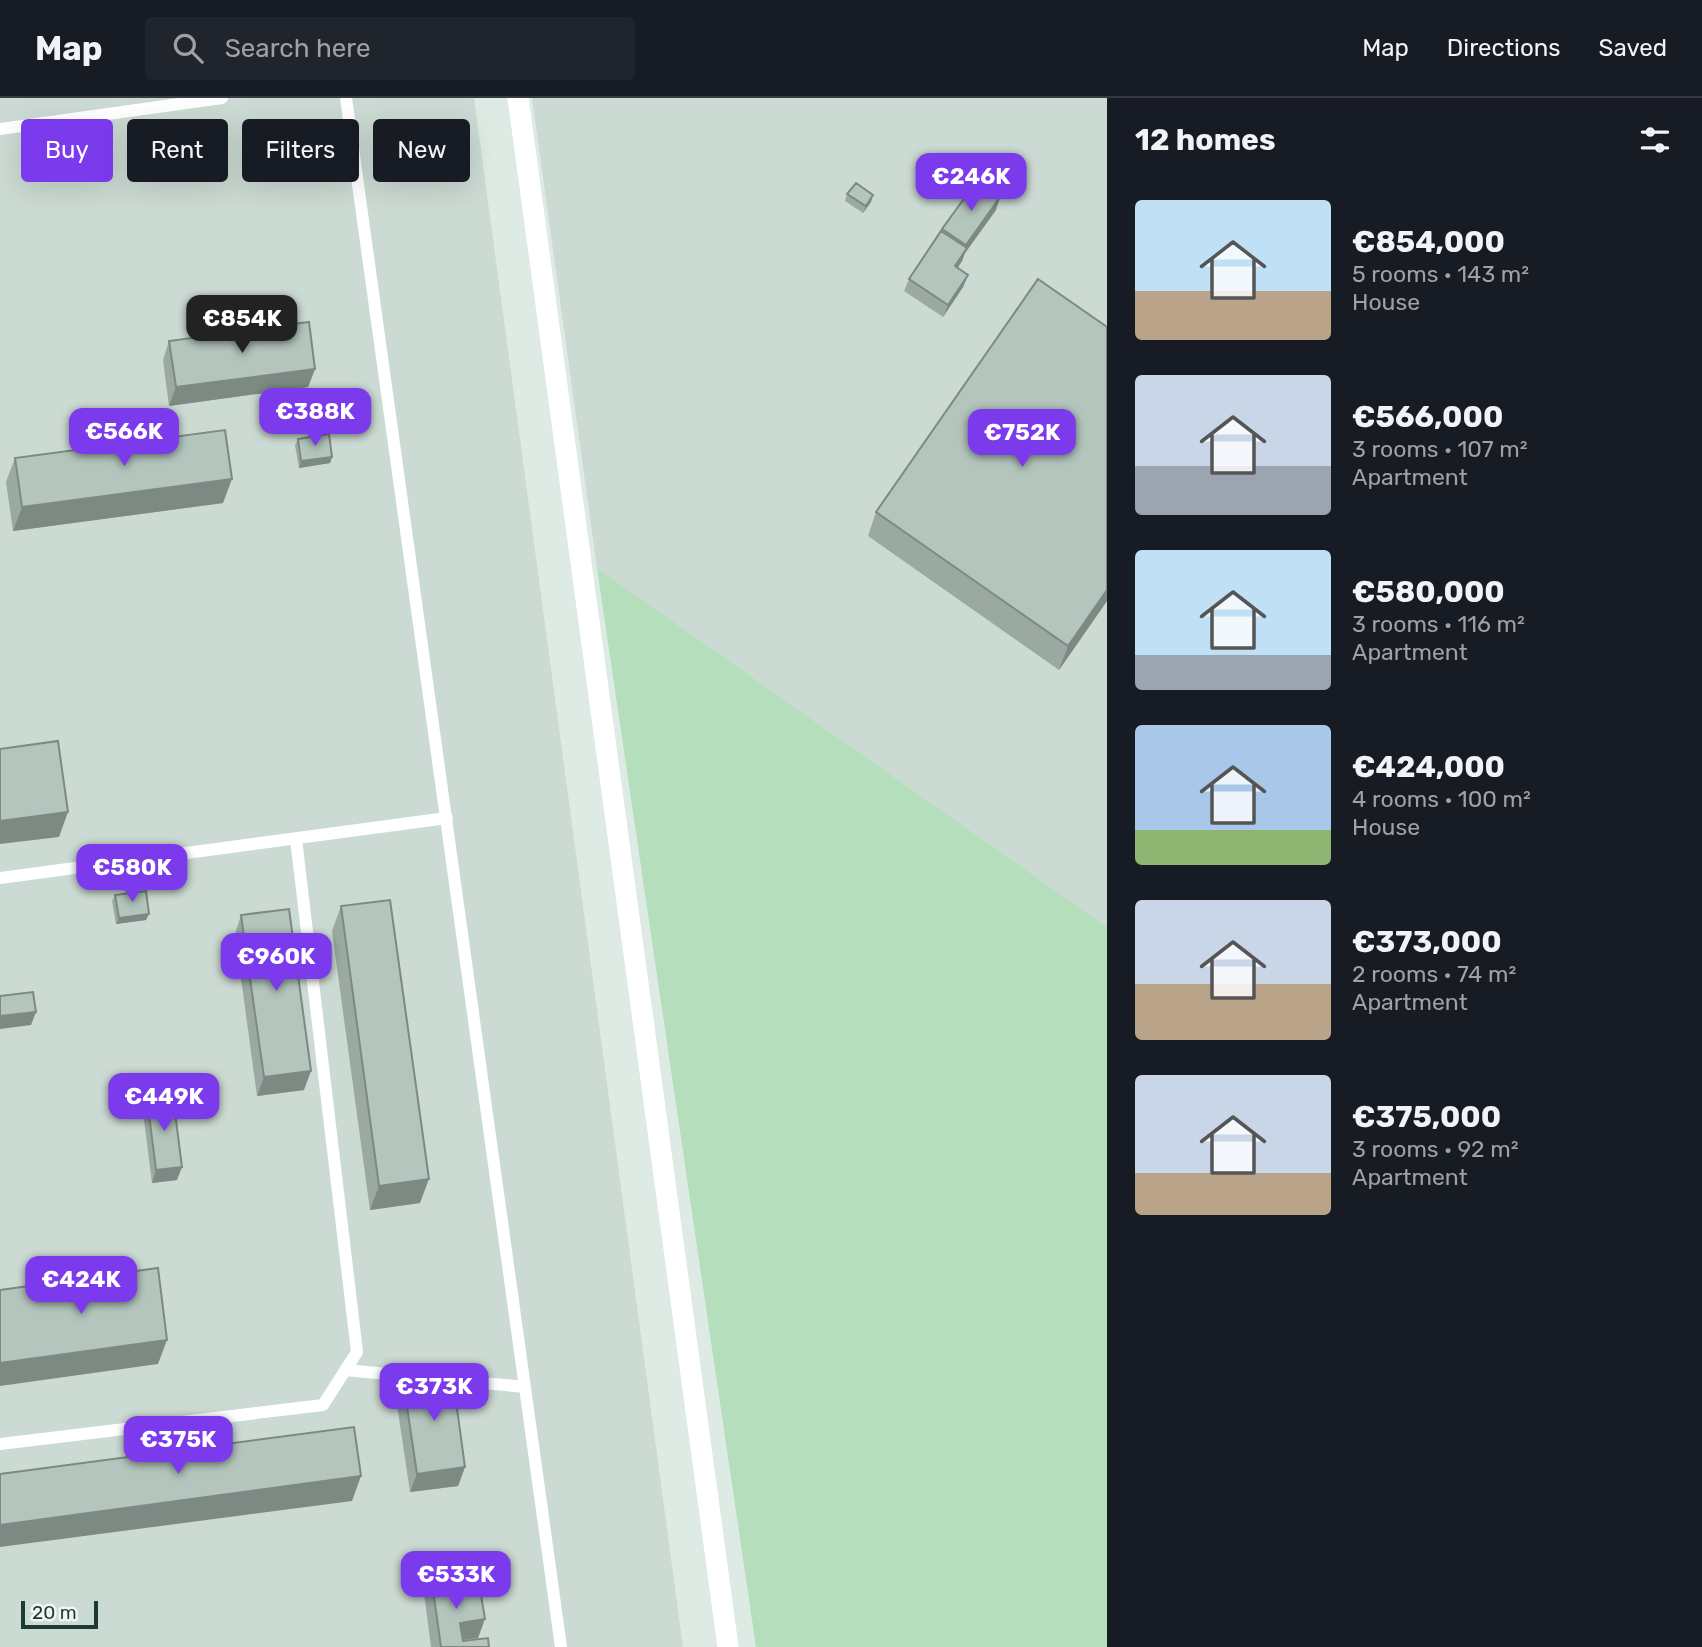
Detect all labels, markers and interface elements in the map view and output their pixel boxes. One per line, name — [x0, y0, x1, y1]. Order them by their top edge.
search box — [145, 17, 635, 80]
text: Map — [35, 29, 103, 68]
icon: search — [169, 29, 207, 67]
text: Search here — [225, 33, 370, 64]
text: Map — [1362, 34, 1409, 62]
text: Directions — [1447, 34, 1560, 62]
text: Saved — [1598, 34, 1667, 62]
chip: Buy — [21, 119, 113, 182]
chip: Rent — [127, 119, 228, 182]
chip: Filters — [242, 119, 359, 182]
chip: New — [373, 119, 470, 182]
icon: filters — [1636, 121, 1674, 159]
text: 12 homes — [1135, 122, 1276, 158]
pin: €246K — [922, 153, 1020, 213]
text: €246K — [932, 162, 1010, 190]
text: €854,000 — [1352, 224, 1505, 260]
icon: home — [1191, 228, 1275, 312]
text: 5 rooms · 143 m² — [1352, 260, 1529, 288]
text: House — [1352, 288, 1420, 316]
pin: €854K — [193, 296, 291, 355]
text: €854K — [202, 304, 282, 332]
pin: €388K — [266, 388, 364, 448]
text: €388K — [275, 397, 355, 425]
text: €566,000 — [1352, 399, 1503, 435]
icon: home — [1191, 403, 1275, 487]
pin: €566K — [75, 408, 173, 468]
pin: €752K — [973, 410, 1071, 469]
text: €566K — [85, 417, 163, 445]
text: €752K — [984, 418, 1060, 446]
text: 3 rooms · 107 m² — [1352, 435, 1528, 463]
text: Apartment — [1352, 463, 1468, 491]
text: €580,000 — [1352, 574, 1505, 610]
icon: home — [1191, 578, 1275, 662]
text: 3 rooms · 116 m² — [1352, 610, 1525, 638]
text: Apartment — [1352, 638, 1468, 666]
text: €424,000 — [1352, 749, 1505, 785]
icon: home — [1191, 753, 1275, 837]
text: 4 rooms · 100 m² — [1352, 785, 1531, 813]
text: House — [1352, 813, 1420, 841]
pin: €580K — [83, 844, 181, 904]
text: €580K — [92, 853, 172, 881]
text: €373,000 — [1352, 924, 1502, 960]
icon: home — [1191, 928, 1275, 1012]
pin: €960K — [227, 934, 325, 993]
text: €960K — [237, 942, 315, 970]
text: 2 rooms · 74 m² — [1352, 960, 1516, 988]
text: Apartment — [1352, 988, 1468, 1016]
pin: €449K — [115, 1074, 213, 1133]
text: €449K — [124, 1082, 204, 1110]
text: €375,000 — [1352, 1099, 1501, 1135]
icon: home — [1191, 1103, 1275, 1187]
text: 3 rooms · 92 m² — [1352, 1135, 1518, 1163]
text: Apartment — [1352, 1163, 1468, 1191]
pin: €424K — [32, 1256, 130, 1316]
text: €424K — [41, 1265, 121, 1293]
pin: €373K — [385, 1364, 483, 1423]
text: €373K — [396, 1372, 472, 1400]
pin: €375K — [129, 1416, 227, 1476]
text: €375K — [140, 1425, 216, 1453]
pin: €533K — [407, 1552, 505, 1611]
text: €533K — [417, 1560, 495, 1588]
scale bar — [21, 1598, 98, 1630]
text: 20 m — [32, 1601, 77, 1624]

